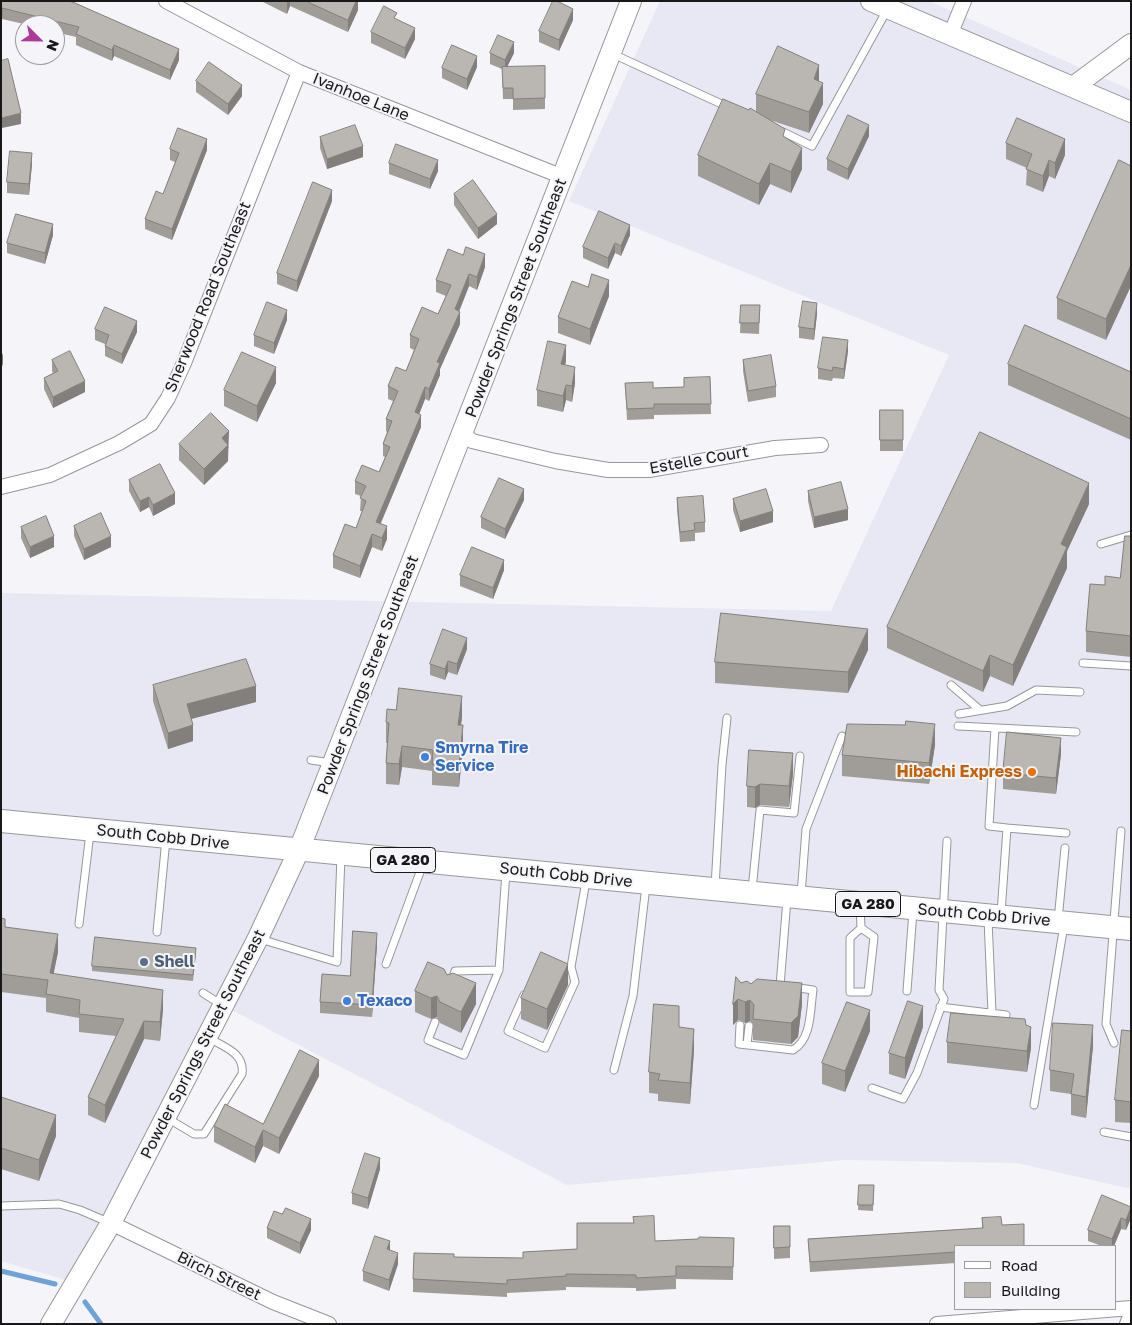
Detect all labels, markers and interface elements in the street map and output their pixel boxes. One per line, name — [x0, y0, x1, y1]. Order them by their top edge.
north arrow — [15, 15, 65, 65]
text: N — [43, 37, 63, 54]
street label: Ivanhoe Lane — [310, 69, 412, 125]
street label: Powder Springs Street Southeast — [461, 176, 571, 420]
street label: Sherwood Road Southeast — [161, 199, 255, 395]
street label: Estelle Court — [648, 442, 750, 478]
street label: Powder Springs Street Southeast — [313, 553, 423, 797]
place label: Smyrna Tire Service — [435, 738, 528, 776]
marker: Smyrna Tire Service — [419, 751, 431, 763]
place label: Hibachi Express — [897, 762, 1022, 782]
marker: Hibachi Express — [1026, 766, 1038, 778]
street label: South Cobb Drive — [96, 820, 230, 854]
road number: GA 280 — [370, 848, 436, 872]
street label: South Cobb Drive — [499, 858, 633, 892]
road number: GA 280 — [836, 892, 900, 916]
street label: South Cobb Drive — [917, 900, 1051, 930]
street label: Powder Springs Street Southeast — [137, 926, 269, 1162]
place label: Shell — [154, 952, 195, 972]
marker: Shell — [138, 956, 150, 968]
place label: Texaco — [357, 991, 412, 1011]
marker: Texaco — [341, 995, 353, 1007]
legend — [954, 1245, 1117, 1310]
street label: Birch Street — [174, 1247, 264, 1305]
text: Road — [1001, 1256, 1038, 1274]
text: Building — [1001, 1281, 1061, 1299]

